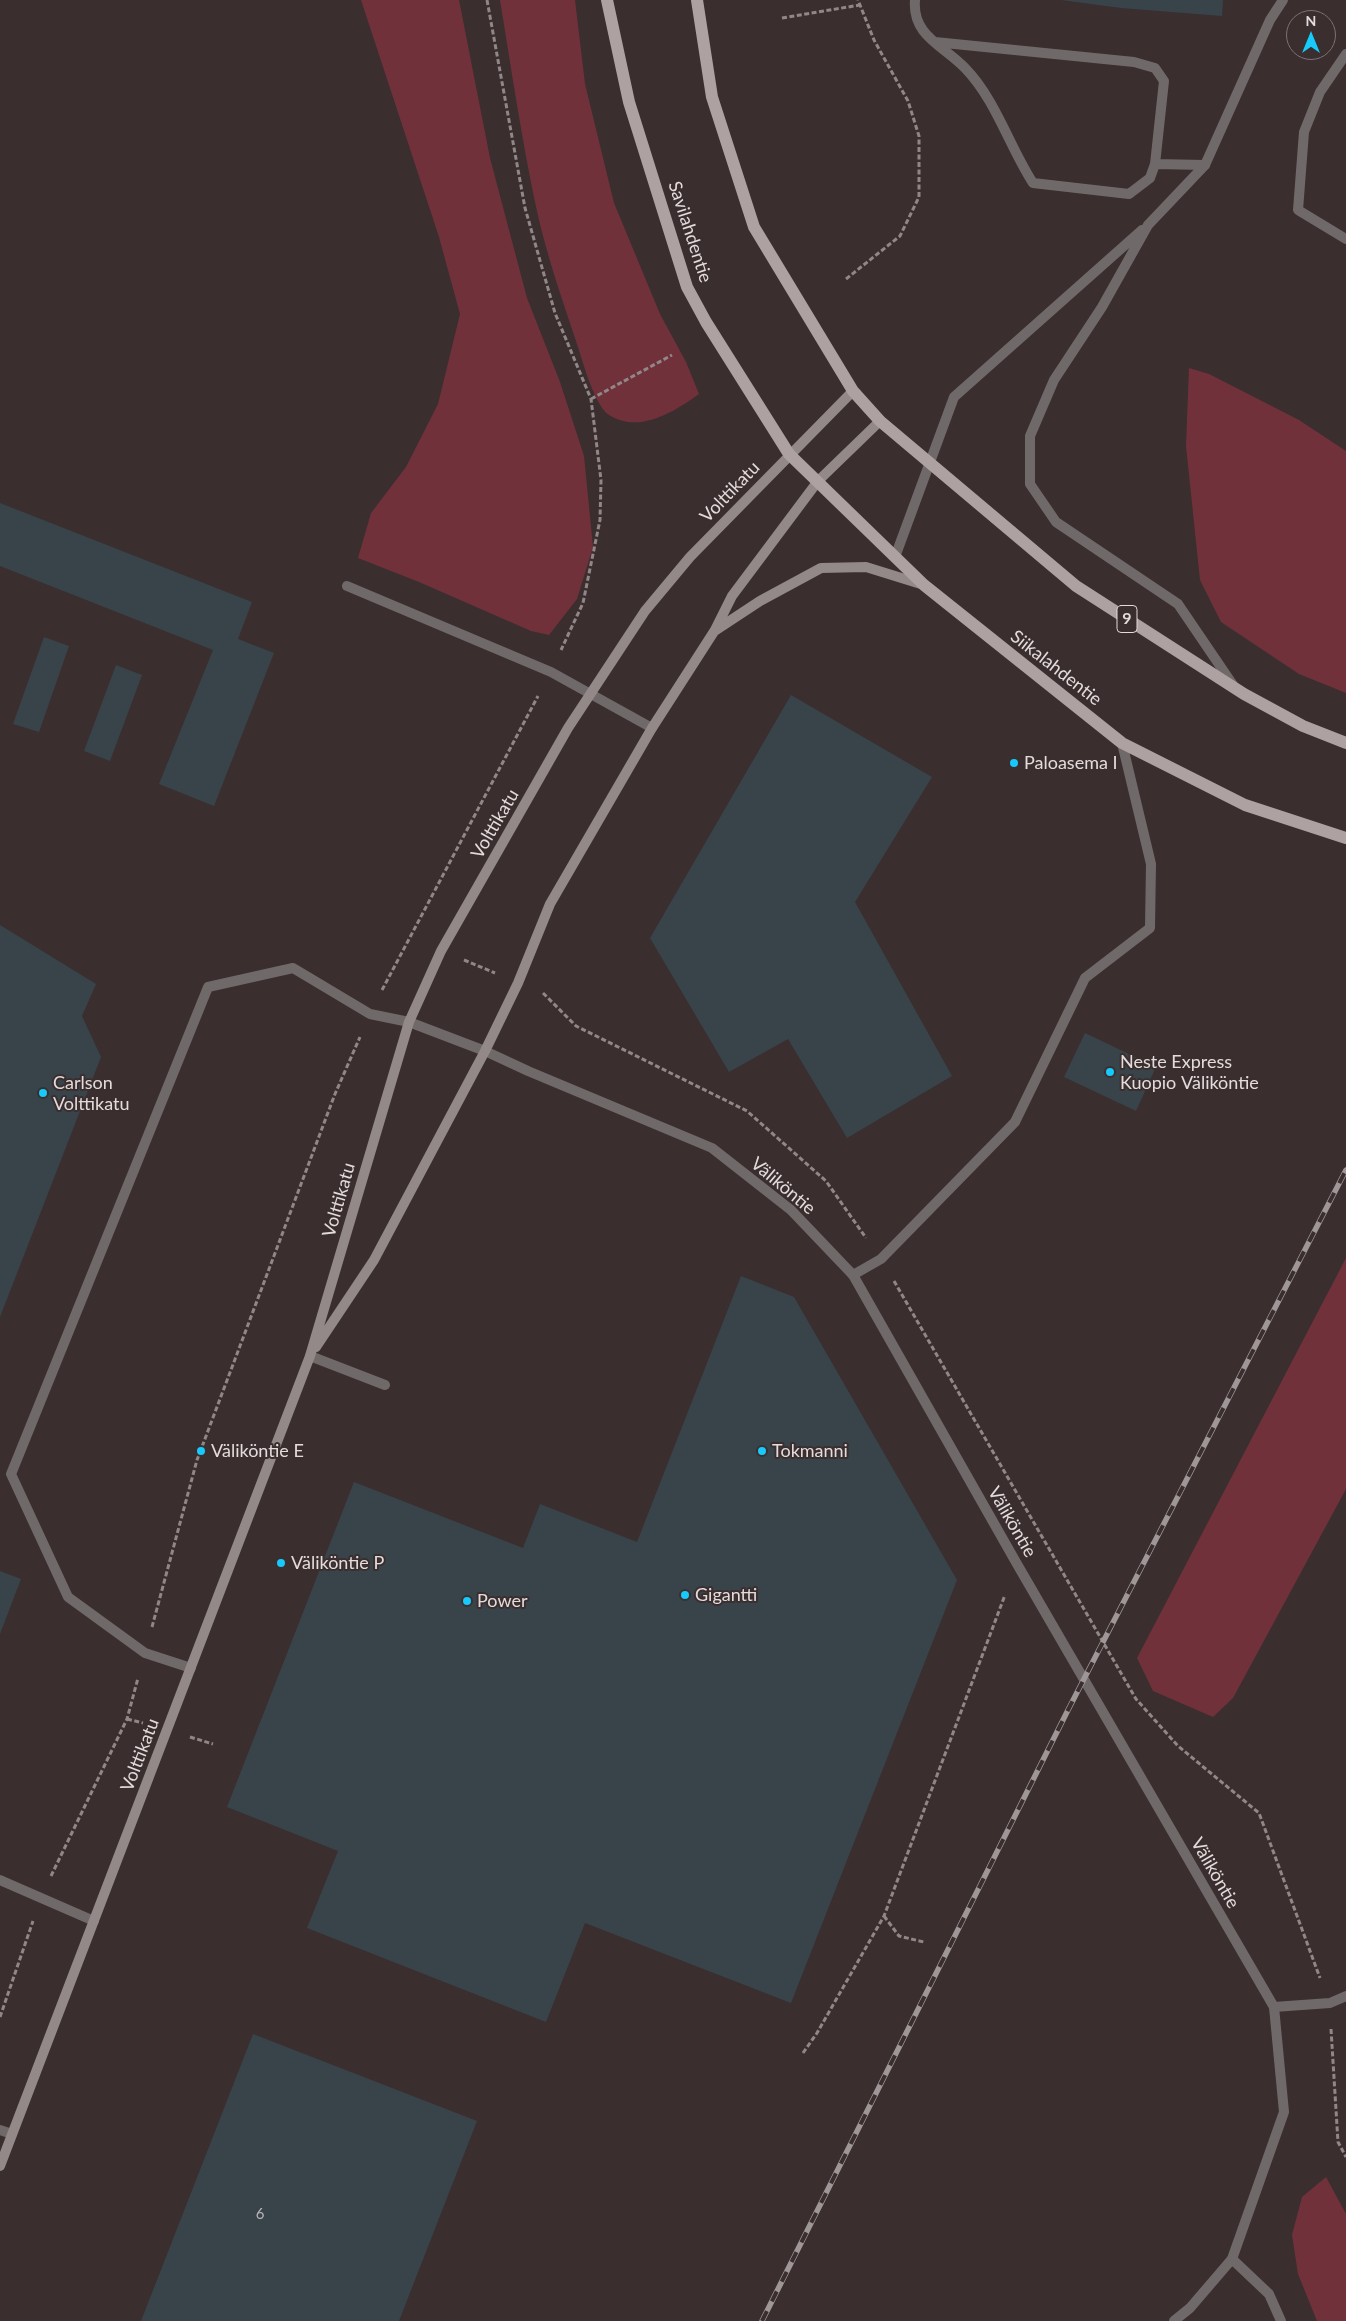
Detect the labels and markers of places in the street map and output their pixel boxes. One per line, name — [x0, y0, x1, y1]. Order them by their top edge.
place label: Paloasema I — [1024, 752, 1118, 774]
marker: Paloasema I — [1008, 757, 1020, 769]
place label: Neste Express Kuopio Väliköntie — [1120, 1051, 1259, 1094]
marker: Neste Express Kuopio Väliköntie — [1104, 1066, 1116, 1078]
place label: Carlson Volttikatu — [53, 1072, 129, 1114]
marker: Carlson Volttikatu — [37, 1087, 49, 1099]
place label: Väliköntie E — [211, 1440, 304, 1462]
place label: Tokmanni — [772, 1440, 848, 1462]
marker: Väliköntie E — [195, 1445, 207, 1457]
marker: Tokmanni — [756, 1445, 768, 1457]
place label: Väliköntie P — [291, 1552, 384, 1574]
marker: Väliköntie P — [275, 1557, 287, 1569]
place label: Gigantti — [695, 1584, 757, 1606]
marker: Gigantti — [679, 1589, 691, 1601]
place label: Power — [477, 1590, 527, 1612]
marker: Power — [461, 1595, 473, 1607]

